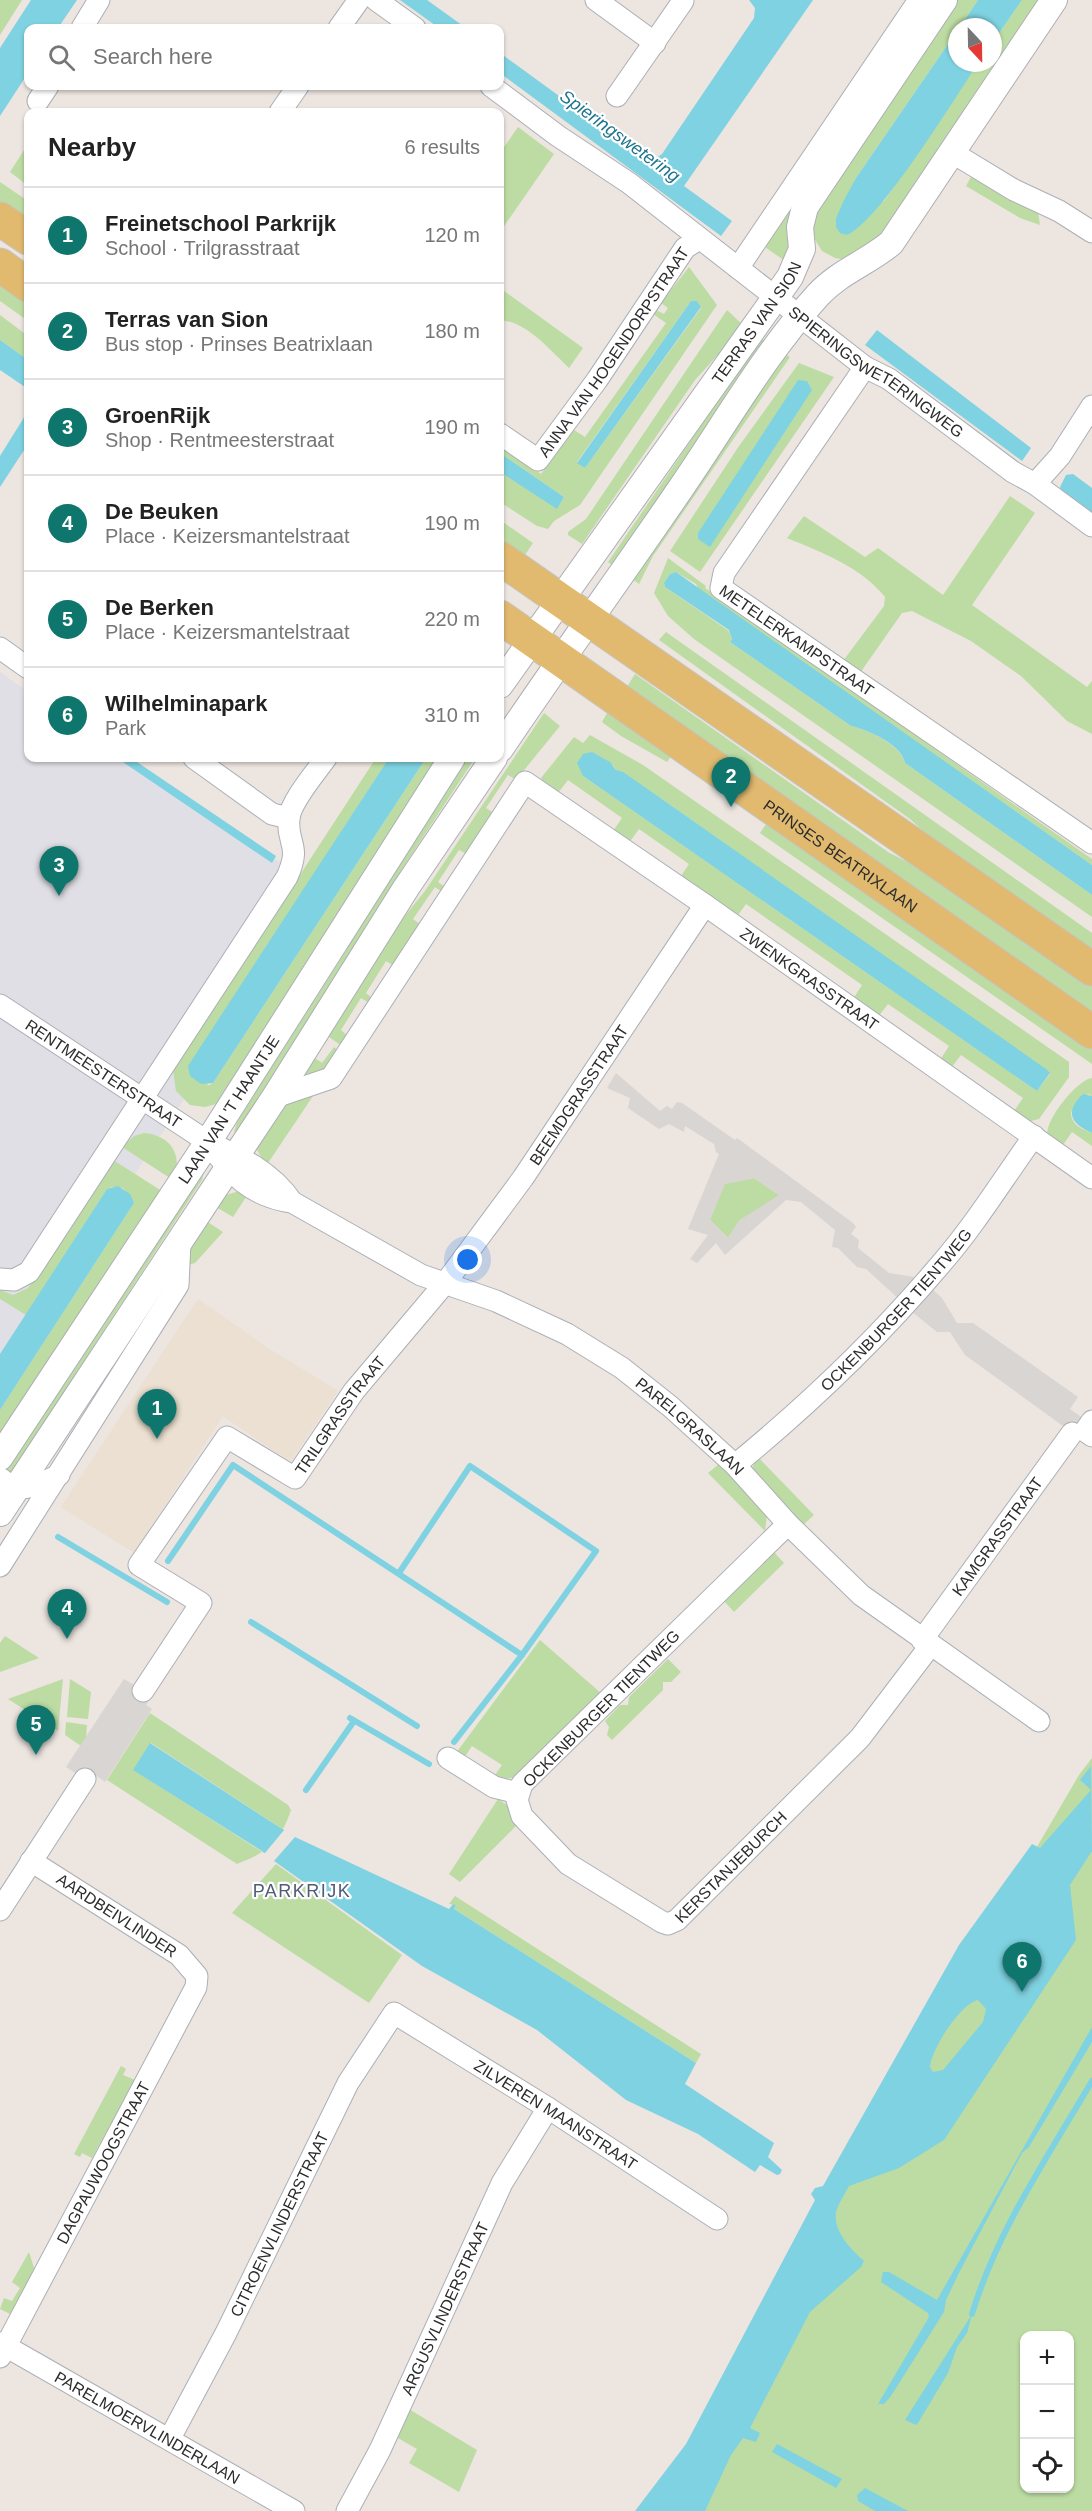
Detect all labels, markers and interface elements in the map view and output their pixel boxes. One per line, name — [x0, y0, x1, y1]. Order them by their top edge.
north arrow — [948, 18, 1002, 72]
search box — [24, 24, 504, 90]
icon: search — [45, 41, 78, 74]
text: Search here — [93, 44, 213, 69]
water label: Spieringswetering — [556, 86, 684, 186]
text: Nearby — [48, 132, 136, 162]
text: 6 results — [404, 136, 480, 158]
text: Freinetschool Parkrijk — [105, 211, 336, 236]
text: 1 — [62, 224, 73, 246]
text: 120 m — [424, 224, 480, 246]
text: School · Trilgrasstraat — [105, 237, 300, 259]
street label: ANNA VAN HOGENDORPSTRAAT — [535, 244, 692, 460]
street label: TERRAS VAN SION — [709, 259, 804, 387]
street label: SPIERINGSWETERINGWEG — [785, 303, 967, 441]
text: Terras van Sion — [105, 307, 268, 332]
text: 2 — [62, 320, 73, 342]
text: 180 m — [424, 320, 480, 342]
text: Bus stop · Prinses Beatrixlaan — [105, 333, 373, 355]
text: GroenRijk — [105, 403, 210, 428]
text: 3 — [62, 416, 73, 438]
text: 190 m — [424, 416, 480, 438]
text: Shop · Rentmeesterstraat — [105, 429, 334, 451]
text: De Beuken — [105, 499, 219, 524]
text: 4 — [62, 512, 73, 534]
text: 190 m — [424, 512, 480, 534]
text: Place · Keizersmantelstraat — [105, 525, 350, 547]
street label: METELERKAMPSTRAAT — [716, 582, 877, 699]
text: De Berken — [105, 595, 214, 620]
text: 5 — [62, 608, 73, 630]
text: 220 m — [424, 608, 480, 630]
text: Place · Keizersmantelstraat — [105, 621, 350, 643]
text: Wilhelminapark — [105, 691, 267, 716]
text: 6 — [62, 704, 73, 726]
text: 310 m — [424, 704, 480, 726]
text: Park — [105, 717, 146, 739]
pin: 2 — [712, 758, 750, 807]
street label: PRINSES BEATRIXLAAN — [760, 796, 920, 916]
pin: 3 — [40, 846, 78, 896]
street label: ZWENKGRASSTRAAT — [737, 925, 882, 1034]
street label: RENTMEESTERSTRAAT — [22, 1016, 185, 1131]
street label: BEEMDGRASSTRAAT — [526, 1022, 632, 1168]
street label: LAAN VAN 'T HAANTJE — [175, 1032, 282, 1187]
street label: OCKENBURGER TIENTWEG — [817, 1226, 975, 1394]
your location — [453, 1245, 482, 1274]
street label: TRILGRASSTRAAT — [292, 1353, 389, 1478]
street label: PARELGRASLAAN — [632, 1374, 747, 1478]
pin: 1 — [138, 1390, 176, 1439]
street label: KAMGRASSTRAAT — [949, 1474, 1046, 1599]
pin: 4 — [48, 1590, 86, 1639]
street label: OCKENBURGER TIENTWEG — [520, 1627, 683, 1790]
pin: 5 — [16, 1706, 56, 1755]
street label: KERSTANJEBURCH — [672, 1808, 790, 1926]
street label: AARDBEIVLINDER — [54, 1870, 180, 1961]
district label: PARKRIJK — [253, 1881, 351, 1901]
pin: 6 — [1002, 1942, 1042, 1992]
street label: ZILVEREN MAANSTRAAT — [471, 2057, 640, 2173]
street label: DAGPAUWOOGSTRAAT — [54, 2079, 153, 2247]
street label: CITROENVLINDERSTRAAT — [227, 2129, 332, 2320]
street label: ARGUSVLINDERSTRAAT — [398, 2219, 492, 2398]
map controls — [1020, 2331, 1074, 2493]
button: + — [1020, 2331, 1074, 2385]
street label: PARELMOERVLINDERLAAN — [52, 2368, 243, 2487]
button: − — [1020, 2385, 1074, 2439]
button: locate — [1020, 2439, 1074, 2493]

